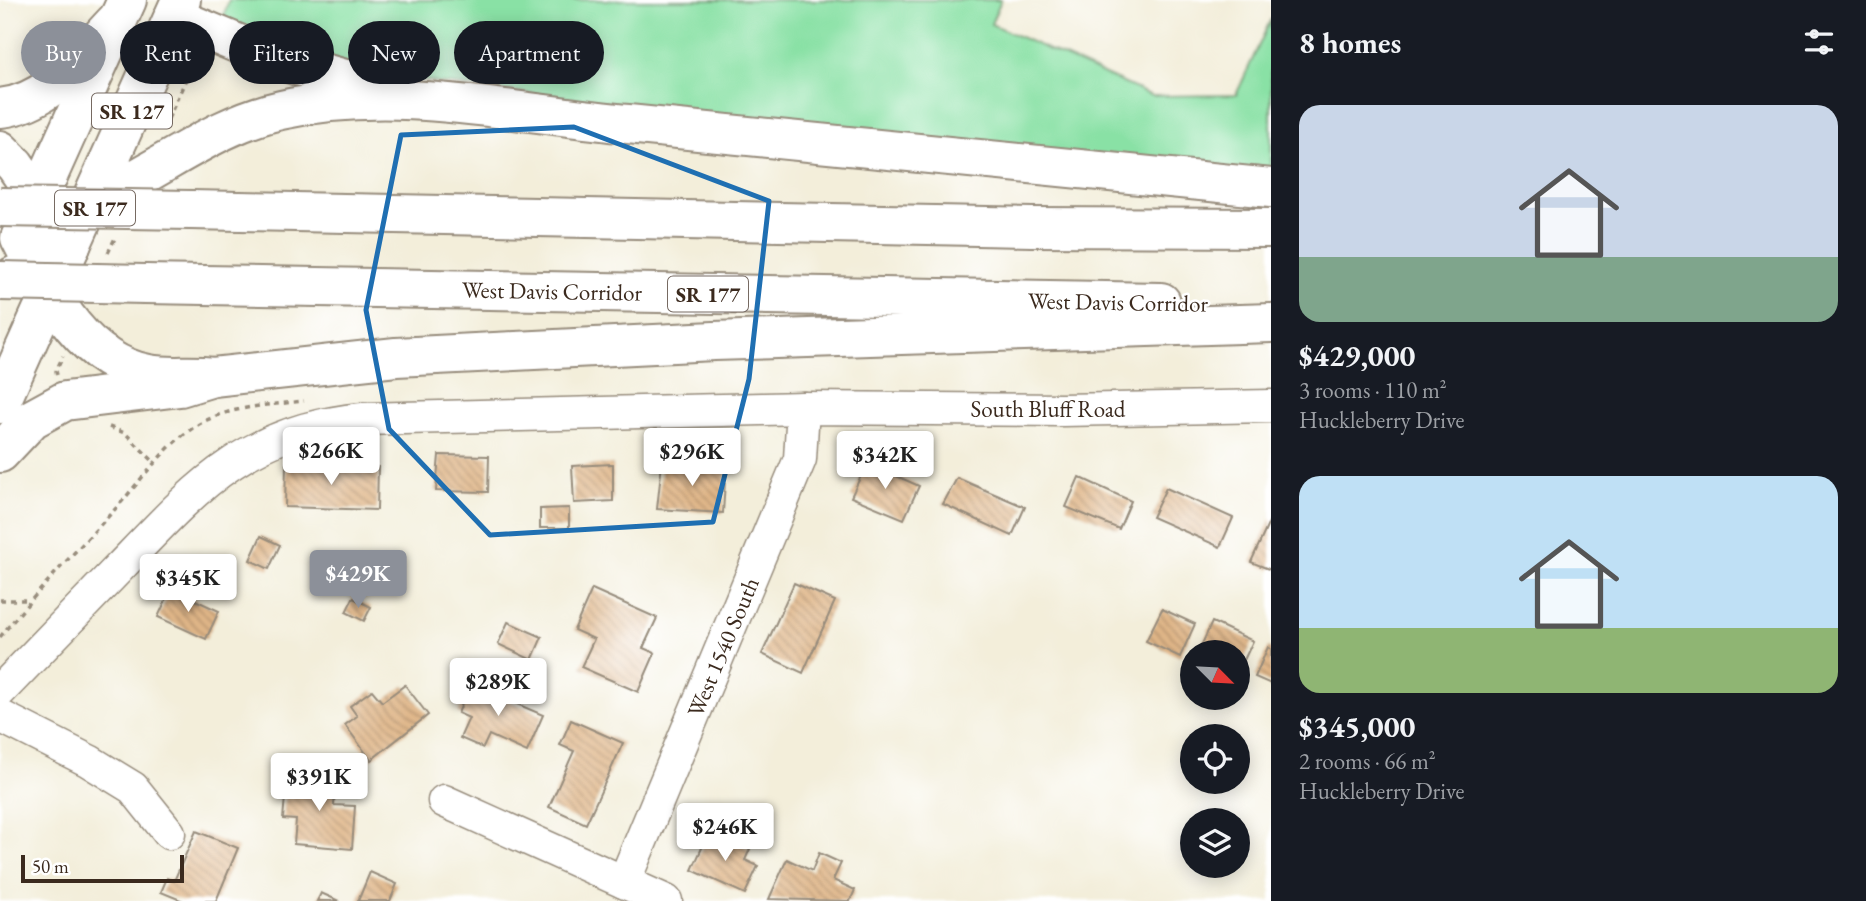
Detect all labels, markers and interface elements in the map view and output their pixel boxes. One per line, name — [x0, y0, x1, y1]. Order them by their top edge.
chip: Buy — [21, 21, 106, 84]
chip: Rent — [120, 21, 215, 84]
chip: Filters — [229, 21, 334, 84]
chip: New — [348, 21, 440, 84]
chip: Apartment — [454, 21, 604, 84]
text: 8 homes — [1299, 23, 1401, 62]
icon: filters — [1800, 23, 1838, 61]
road number: SR 127 — [92, 94, 172, 128]
icon: home — [1506, 150, 1632, 276]
road number: SR 177 — [55, 190, 135, 226]
street label: West Davis Corridor — [462, 274, 643, 308]
road number: SR 177 — [668, 276, 748, 312]
street label: West Davis Corridor — [1028, 285, 1209, 319]
text: $429,000 — [1299, 336, 1415, 375]
text: 3 rooms · 110 m² — [1299, 375, 1447, 405]
street label: South Bluff Road — [971, 394, 1126, 424]
text: Huckleberry Drive — [1299, 405, 1464, 435]
pin: $266K — [282, 428, 380, 487]
pin: $296K — [643, 428, 741, 488]
pin: $342K — [836, 432, 934, 491]
text: $266K — [299, 435, 363, 465]
text: $296K — [660, 436, 724, 466]
text: $342K — [853, 439, 917, 469]
icon: home — [1506, 521, 1632, 647]
pin: $429K — [309, 550, 407, 610]
pin: $345K — [139, 554, 237, 614]
text: $429K — [326, 558, 390, 588]
text: $345K — [156, 562, 220, 592]
street label: West 1540 South — [680, 572, 766, 721]
north arrow — [1180, 640, 1250, 710]
map controls — [1180, 640, 1250, 878]
pin: $289K — [449, 658, 547, 718]
text: $289K — [466, 666, 530, 696]
text: $345,000 — [1299, 707, 1415, 746]
button: locate — [1180, 724, 1250, 794]
text: 2 rooms · 66 m² — [1299, 746, 1436, 776]
pin: $391K — [270, 754, 368, 813]
text: $391K — [287, 761, 351, 791]
text: Huckleberry Drive — [1299, 776, 1464, 806]
pin: $246K — [676, 804, 774, 863]
button: layers — [1180, 808, 1250, 878]
text: $246K — [693, 811, 757, 841]
scale bar — [21, 852, 184, 884]
text: 50 m — [32, 854, 69, 879]

